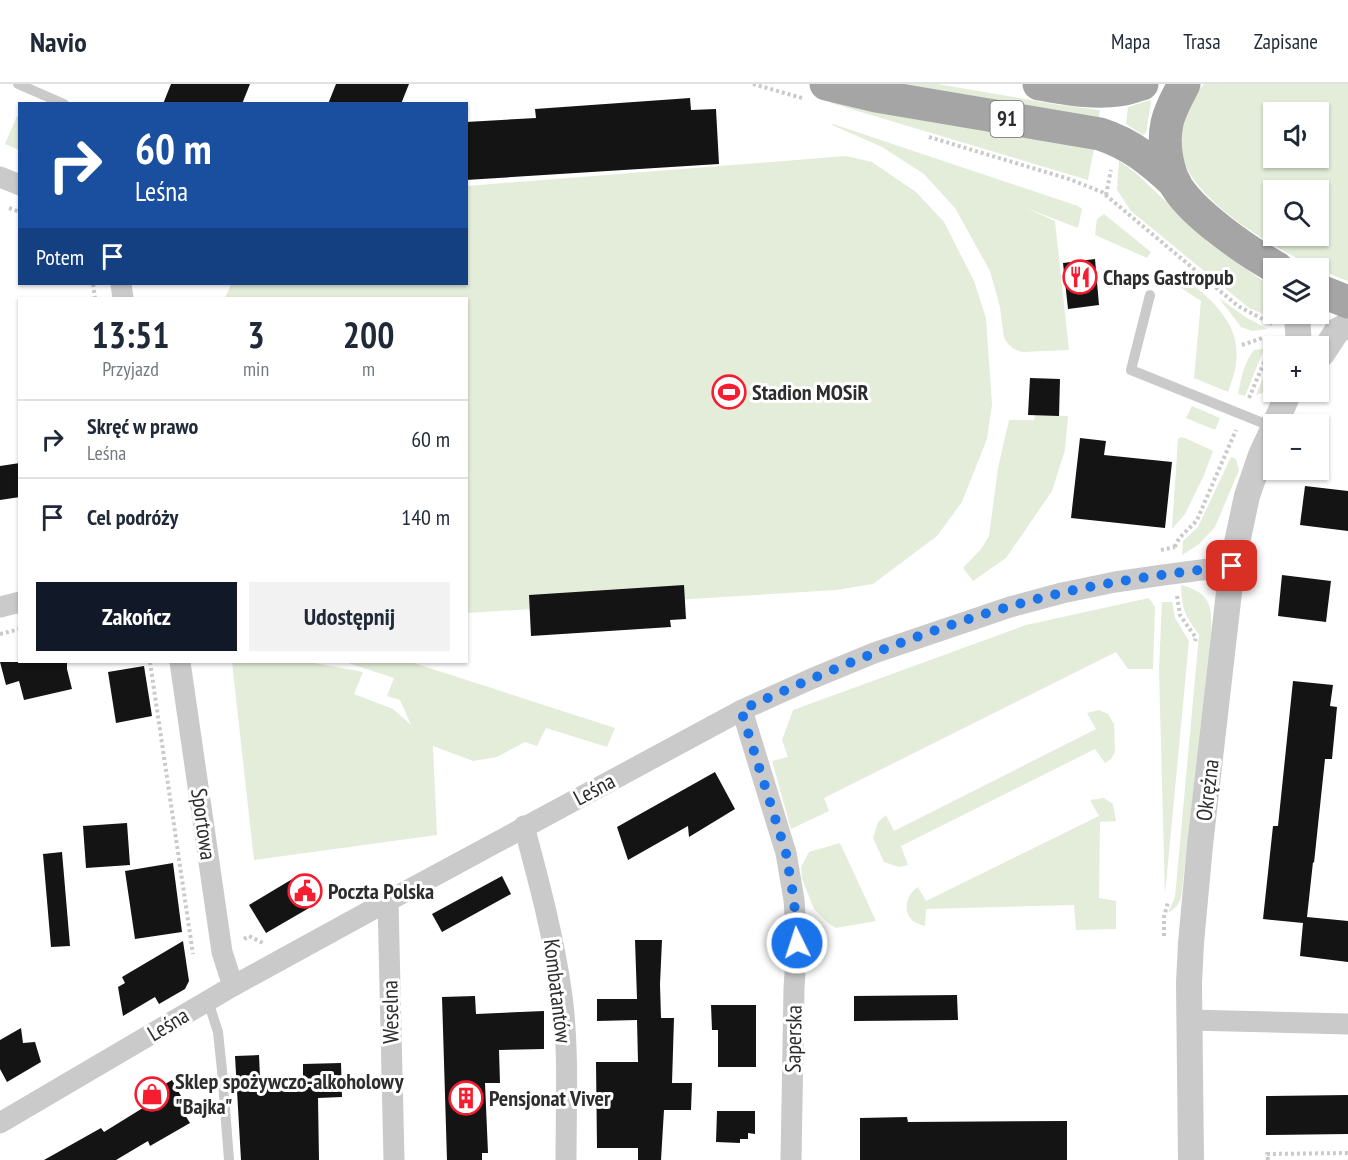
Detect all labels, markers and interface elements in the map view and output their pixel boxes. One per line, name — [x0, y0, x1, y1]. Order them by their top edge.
text: Navio — [30, 23, 87, 60]
text: Mapa — [1111, 28, 1150, 55]
text: Trasa — [1183, 28, 1221, 55]
text: Zapisane — [1254, 28, 1318, 55]
road number: 91 — [990, 101, 1024, 137]
map controls — [1263, 102, 1329, 480]
button: sound — [1263, 102, 1329, 168]
text: 60 m — [135, 121, 212, 176]
icon: right — [36, 126, 114, 204]
text: Leśna — [135, 174, 188, 208]
button: search — [1263, 180, 1329, 246]
icon: arrive — [96, 240, 129, 273]
text: Potem — [36, 243, 84, 271]
button: layers — [1263, 258, 1329, 324]
restaurant icon: Chaps Gastropub — [1062, 259, 1098, 295]
place label: Chaps Gastropub — [1103, 263, 1234, 291]
text: 13:51 — [92, 311, 169, 358]
text: 3 — [247, 311, 265, 358]
text: 200 — [343, 311, 394, 358]
button: + — [1263, 336, 1329, 402]
text: Przyjazd — [102, 356, 159, 382]
text: min — [243, 356, 269, 382]
text: m — [362, 356, 375, 382]
sports icon: Stadion MOSiR — [711, 374, 747, 410]
place label: Stadion MOSiR — [752, 378, 869, 406]
text: Skręć w prawo — [87, 412, 198, 440]
button: − — [1263, 414, 1329, 480]
icon: right — [36, 423, 69, 456]
text: 60 m — [411, 425, 450, 453]
text: Leśna — [87, 440, 126, 466]
icon: arrive — [36, 501, 69, 534]
text: Cel podróży — [87, 503, 178, 531]
text: 140 m — [401, 503, 450, 531]
pin — [1206, 540, 1257, 591]
icon: arrive — [1215, 549, 1248, 582]
button: Zakończ — [36, 582, 237, 651]
button: Udostępnij — [249, 582, 450, 651]
street label: Okrężna — [1189, 758, 1225, 822]
street label: Leśna — [568, 767, 620, 811]
street label: Sportowa — [185, 786, 223, 862]
public building icon: Poczta Polska — [287, 873, 323, 909]
place label: Poczta Polska — [328, 877, 434, 905]
position arrow — [765, 911, 829, 975]
street label: Kombatantów — [538, 937, 578, 1045]
street label: Weselna — [375, 980, 405, 1044]
street label: Leśna — [142, 1001, 194, 1047]
street label: Saperska — [778, 1005, 808, 1073]
place label: Sklep spożywczo-alkoholowy "Bajka" — [175, 1067, 405, 1120]
shop icon: Sklep spożywczo-alkoholowy "Bajka" — [134, 1076, 170, 1112]
building icon: Pensjonat Viver — [448, 1080, 484, 1116]
place label: Pensjonat Viver — [489, 1084, 611, 1112]

